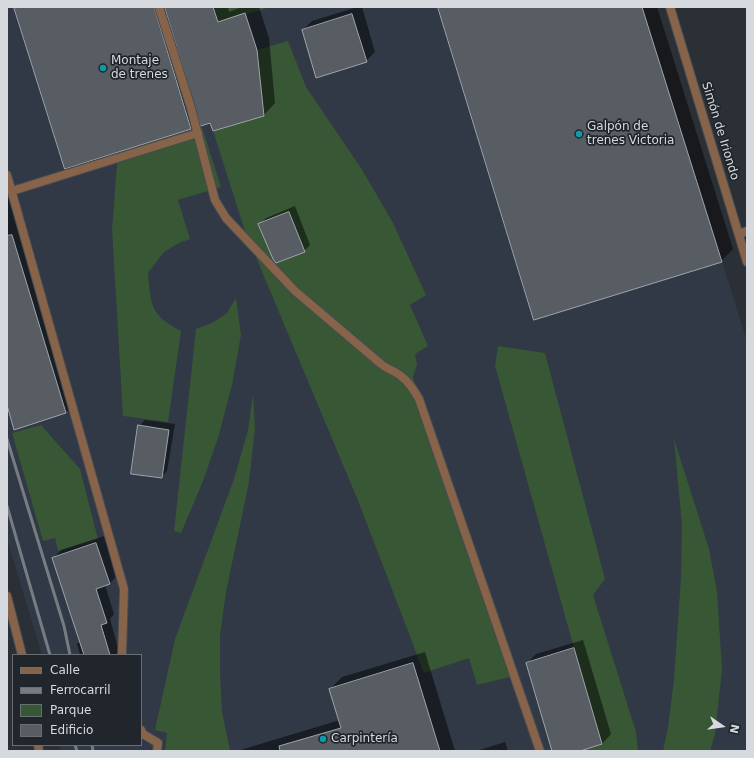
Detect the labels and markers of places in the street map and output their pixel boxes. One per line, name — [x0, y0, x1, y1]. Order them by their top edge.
place label: Montaje de trenes — [111, 54, 168, 82]
marker: Montaje de trenes — [98, 63, 108, 73]
place label: Galpón de trenes Victoria — [587, 120, 674, 148]
marker: Galpón de trenes Victoria — [574, 129, 584, 139]
place label: Carpintería — [331, 732, 398, 746]
marker: Carpintería — [318, 734, 328, 744]

